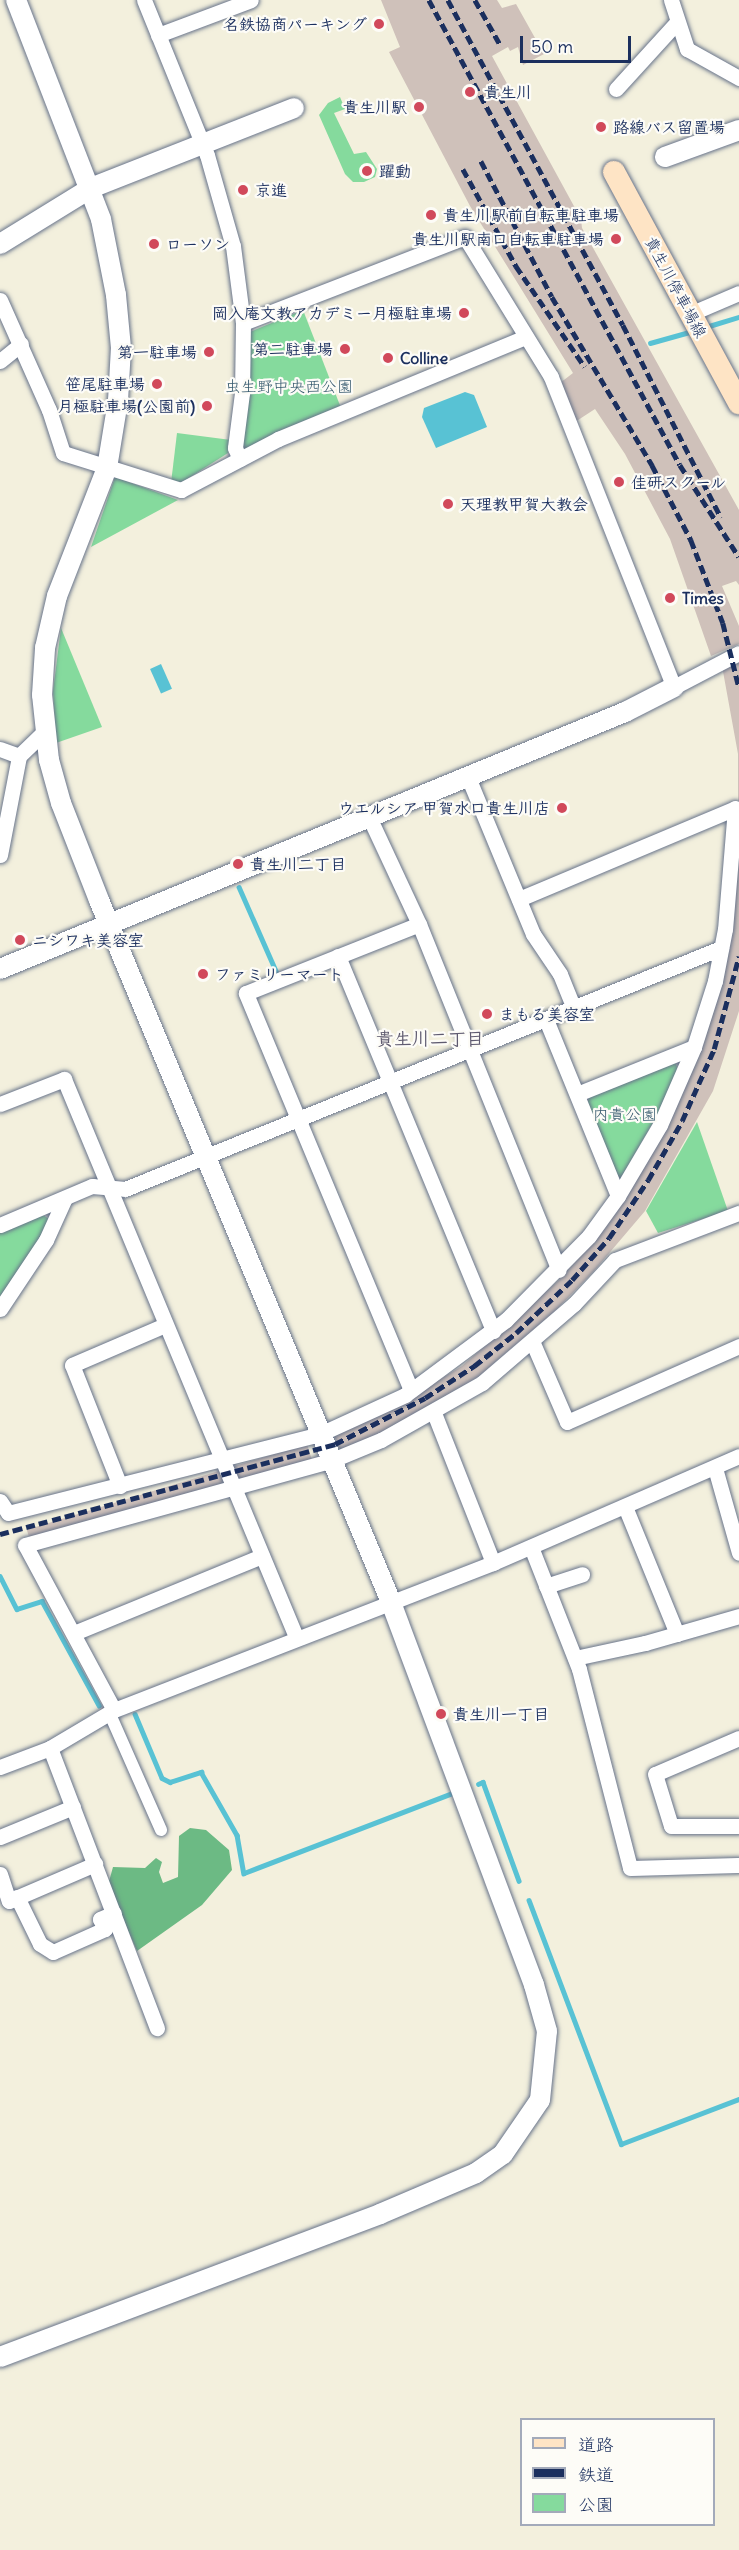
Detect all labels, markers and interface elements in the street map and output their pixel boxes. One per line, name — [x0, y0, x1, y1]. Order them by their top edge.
place label: 名鉄協商パーキング — [223, 14, 367, 34]
marker: 名鉄協商パーキング — [372, 17, 386, 31]
scale bar — [523, 24, 634, 62]
text: 50 m — [531, 35, 573, 58]
place label: 貴生川 — [484, 82, 532, 102]
marker: 貴生川 — [461, 83, 479, 101]
place label: 貴生川駅 — [343, 97, 407, 117]
marker: 貴生川駅 — [412, 100, 426, 114]
place label: 路線バス留置場 — [613, 117, 725, 137]
marker: 路線バス留置場 — [594, 120, 608, 134]
place label: 躍動 — [379, 161, 411, 181]
marker: 躍動 — [360, 164, 374, 178]
place label: 京進 — [255, 180, 287, 200]
marker: 京進 — [236, 183, 250, 197]
place label: 貴生川駅前自転車駐車場 — [443, 205, 619, 225]
marker: 貴生川駅前自転車駐車場 — [424, 208, 438, 222]
place label: 貴生川駅南口自転車駐車場 — [412, 229, 604, 249]
marker: 貴生川駅南口自転車駐車場 — [609, 232, 623, 246]
street label: 貴生川停車場線 — [641, 233, 711, 341]
place label: ローソン — [166, 234, 230, 254]
marker: ローソン — [147, 237, 161, 251]
place label: 岡入庵文教アカデミー月極駐車場 — [212, 303, 452, 323]
marker: 岡入庵文教アカデミー月極駐車場 — [457, 306, 471, 320]
place label: 第二駐車場 — [253, 339, 333, 359]
place label: 第一駐車場 — [117, 342, 197, 362]
marker: 第二駐車場 — [338, 342, 352, 356]
marker: 第一駐車場 — [202, 345, 216, 359]
place label: Colline — [400, 348, 448, 368]
marker: Colline — [381, 351, 395, 365]
place label: 笹尾駐車場 — [65, 374, 145, 394]
park label: 虫生野中央西公園 — [225, 376, 353, 396]
marker: 笹尾駐車場 — [150, 377, 164, 391]
place label: 月極駐車場(公園前) — [57, 396, 195, 416]
marker: 月極駐車場(公園前) — [200, 399, 214, 413]
place label: 佳研スクール — [631, 472, 727, 492]
marker: 佳研スクール — [612, 475, 626, 489]
place label: 天理教甲賀大教会 — [460, 494, 588, 514]
marker: 天理教甲賀大教会 — [441, 497, 455, 511]
place label: Times — [682, 588, 724, 608]
marker: Times — [663, 591, 677, 605]
place label: ウエルシア 甲賀水口貴生川店 — [338, 798, 550, 818]
marker: ウエルシア 甲賀水口貴生川店 — [555, 801, 569, 815]
place label: 貴生川二丁目 — [250, 854, 346, 874]
marker: 貴生川二丁目 — [231, 857, 245, 871]
place label: ニシワキ美容室 — [32, 930, 144, 950]
marker: ニシワキ美容室 — [13, 933, 27, 947]
place label: ファミリーマート — [215, 964, 343, 984]
marker: ファミリーマート — [196, 967, 210, 981]
place label: まもる美容室 — [499, 1004, 595, 1024]
marker: まもる美容室 — [480, 1007, 494, 1021]
district label: 貴生川二丁目 — [376, 1028, 484, 1050]
park label: 内貴公園 — [593, 1104, 657, 1124]
place label: 貴生川一丁目 — [453, 1704, 549, 1724]
marker: 貴生川一丁目 — [434, 1707, 448, 1721]
legend — [520, 2418, 715, 2526]
text: 道路 — [578, 2433, 614, 2456]
text: 鉄道 — [578, 2463, 614, 2486]
text: 公園 — [578, 2493, 614, 2516]

